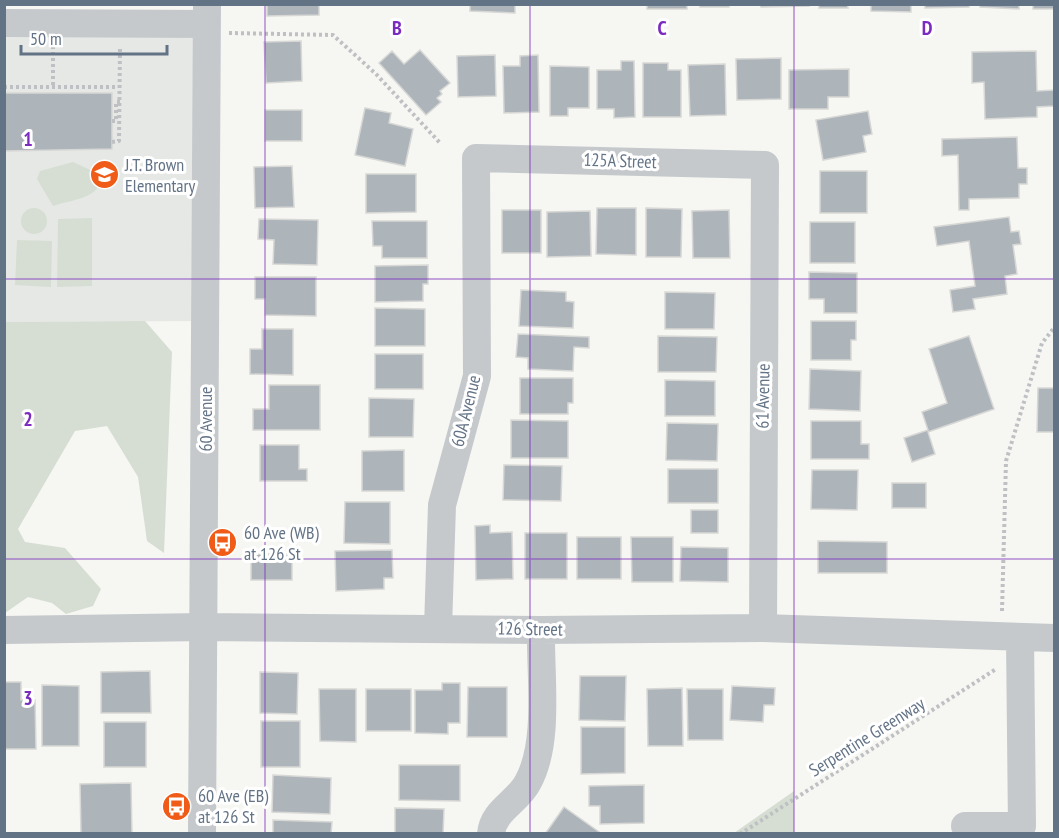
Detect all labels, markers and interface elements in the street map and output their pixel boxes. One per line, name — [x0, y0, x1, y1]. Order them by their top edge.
text: B — [392, 15, 402, 41]
text: C — [657, 15, 667, 41]
text: D — [922, 15, 933, 41]
scale bar — [21, 18, 166, 56]
text: 50 m — [30, 27, 62, 50]
text: 1 — [23, 126, 33, 152]
street label: 125A Street — [583, 148, 657, 173]
place label: J.T. Brown Elementary — [124, 153, 195, 197]
school or university icon: J.T. Brown Elementary — [88, 159, 120, 191]
street label: 61 Avenue — [750, 363, 775, 429]
street label: 60A Avenue — [446, 373, 486, 449]
street label: 60 Avenue — [194, 386, 217, 452]
text: 2 — [23, 406, 33, 432]
place label: 60 Ave (WB) at 126 St — [244, 521, 319, 565]
bus stop icon: 60 Ave (WB) at 126 St — [207, 527, 239, 559]
street label: 126 Street — [497, 616, 563, 641]
text: 3 — [23, 685, 33, 711]
street label: Serpentine Greenway — [805, 692, 929, 781]
place label: 60 Ave (EB) at 126 St — [198, 784, 269, 828]
bus stop icon: 60 Ave (EB) at 126 St — [161, 790, 193, 822]

